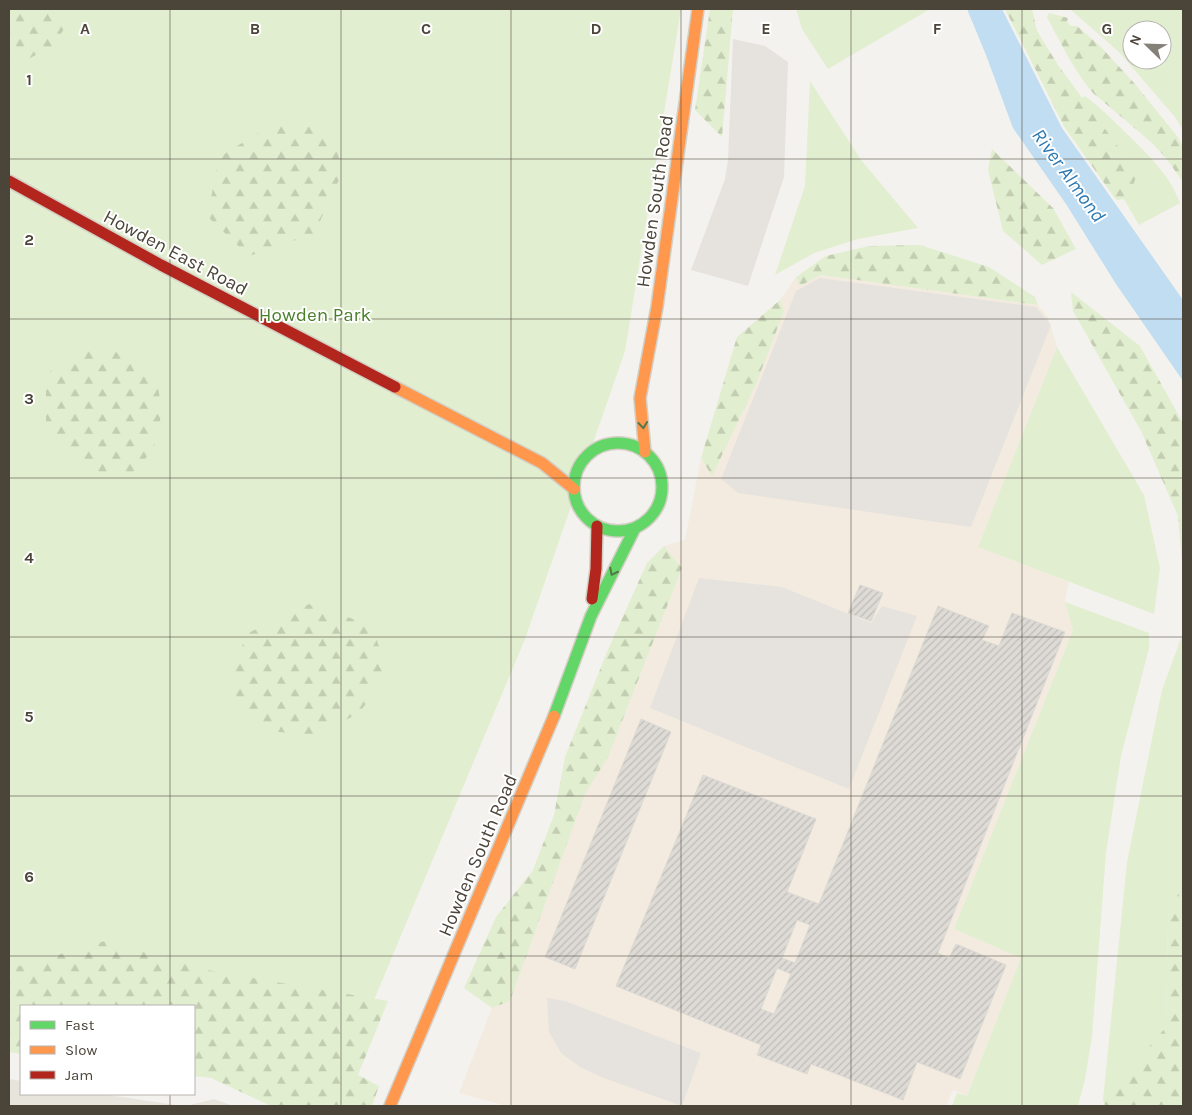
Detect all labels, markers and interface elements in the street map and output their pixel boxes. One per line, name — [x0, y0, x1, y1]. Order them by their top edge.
text: A — [80, 19, 90, 38]
text: B — [250, 19, 260, 38]
text: C — [421, 19, 431, 38]
text: D — [591, 19, 602, 38]
text: E — [761, 19, 771, 38]
text: F — [933, 19, 942, 38]
text: G — [1102, 19, 1112, 38]
north arrow — [1122, 20, 1172, 70]
text: N — [1126, 32, 1145, 48]
text: 1 — [26, 70, 32, 89]
street label: Howden South Road — [632, 113, 678, 289]
water label: River Almond — [1027, 124, 1110, 227]
street label: Howden East Road — [100, 206, 251, 300]
text: 2 — [24, 230, 34, 249]
park label: Howden Park — [259, 304, 371, 326]
text: 3 — [24, 389, 34, 408]
one-way arrow — [637, 421, 648, 429]
text: 4 — [24, 548, 34, 567]
one-way arrow — [609, 566, 619, 575]
text: 5 — [24, 707, 34, 726]
street label: Howden South Road — [434, 771, 522, 940]
text: 6 — [24, 867, 34, 886]
legend — [20, 1005, 195, 1095]
text: Fast — [65, 1016, 95, 1034]
text: Slow — [65, 1041, 97, 1059]
text: Jam — [65, 1066, 93, 1084]

